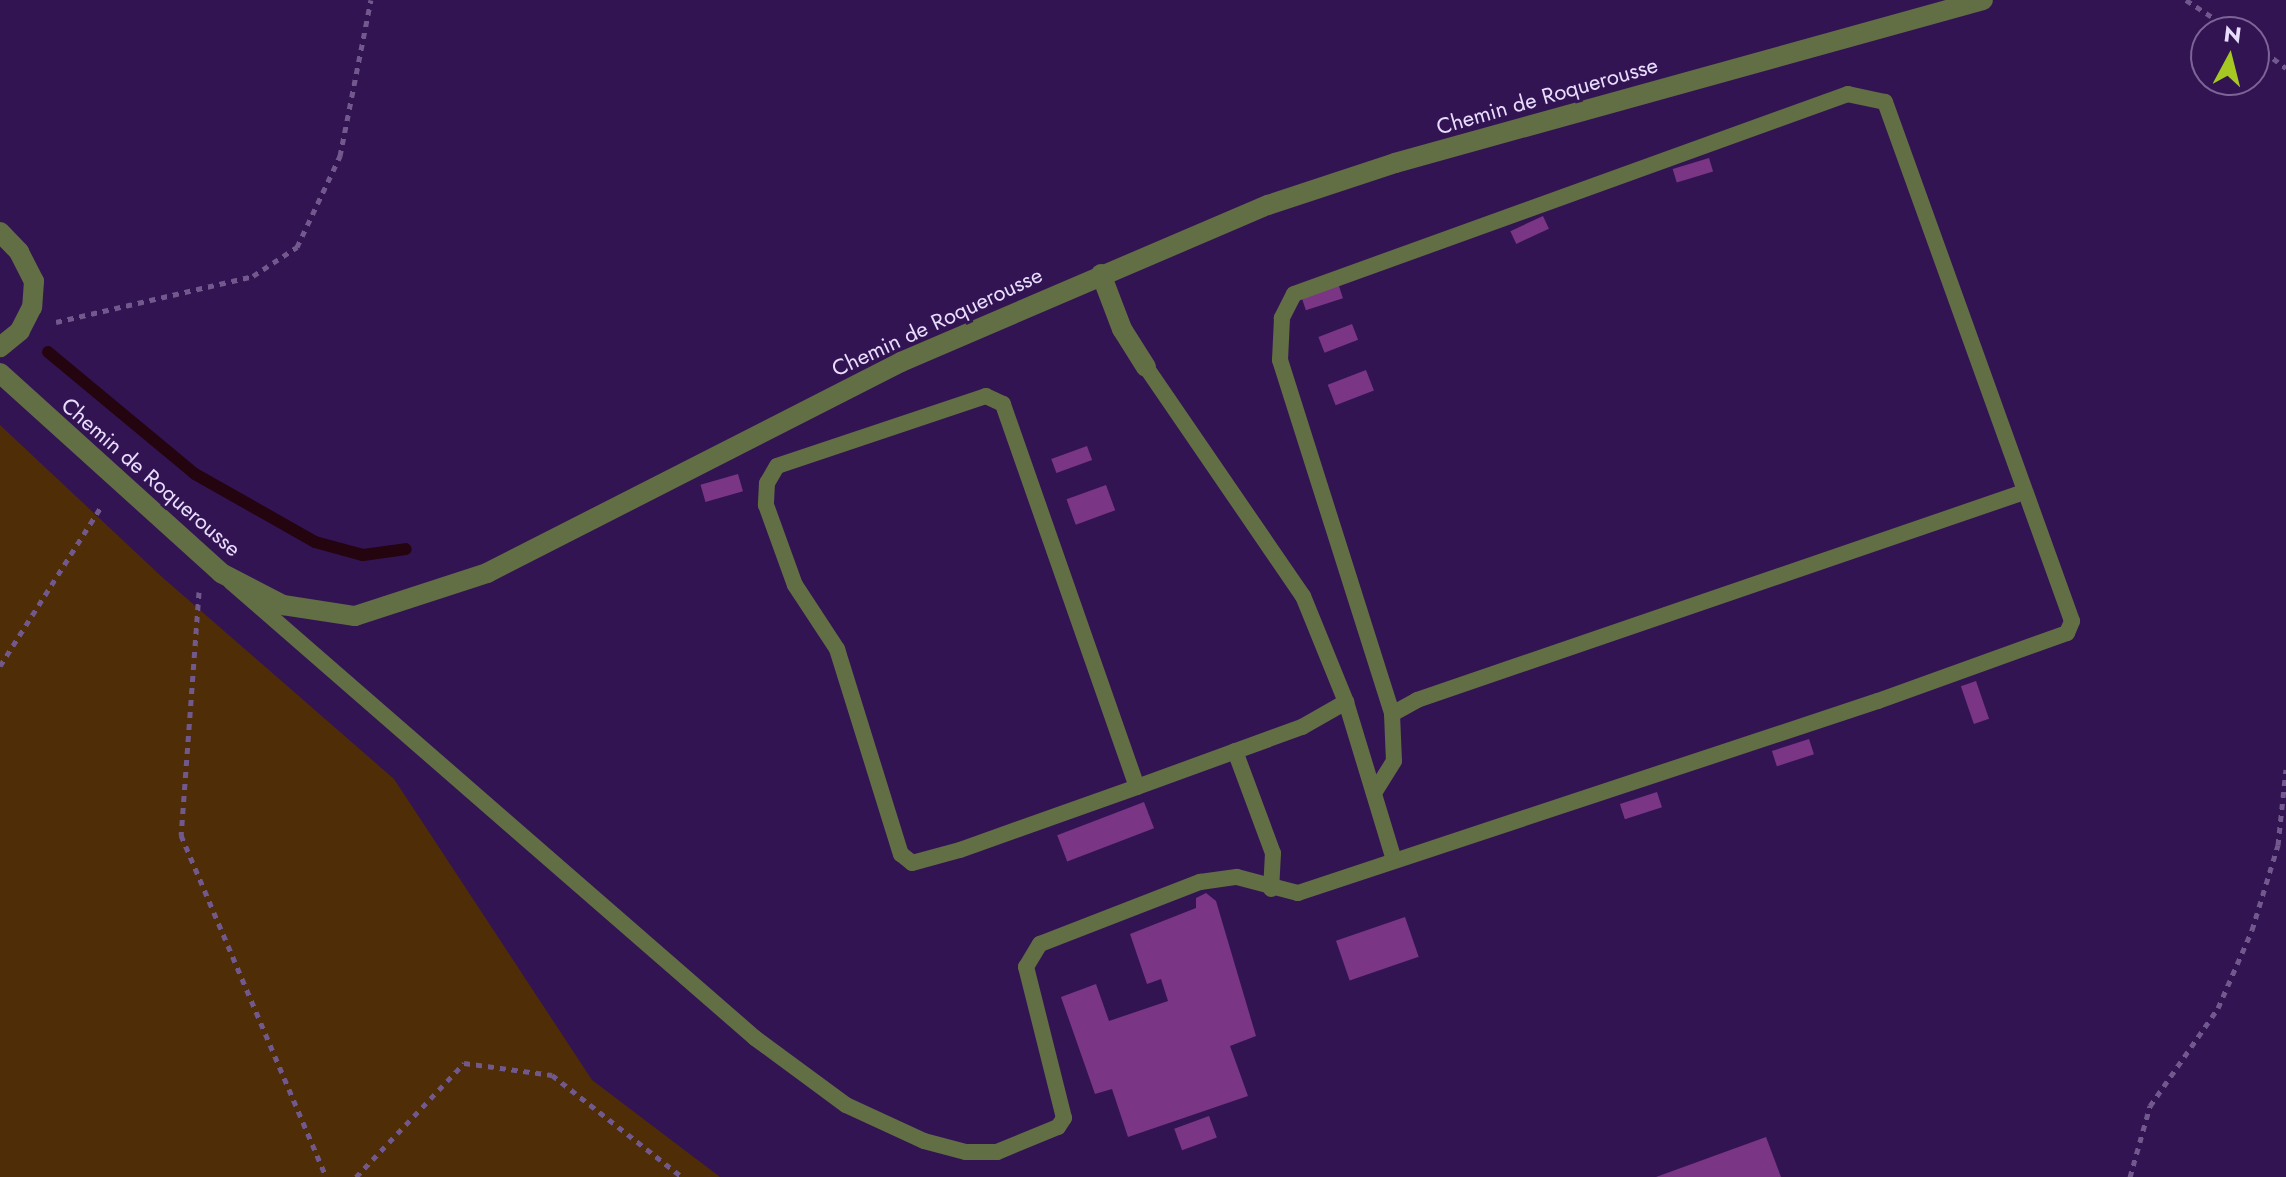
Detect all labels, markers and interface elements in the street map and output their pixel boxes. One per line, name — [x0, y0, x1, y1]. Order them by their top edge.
north arrow — [2190, 16, 2270, 96]
text: N — [2222, 17, 2243, 51]
street label: Chemin de Roquerousse — [1433, 52, 1661, 140]
street label: Chemin de Roquerousse — [828, 262, 1046, 382]
street label: Chemin de Roquerousse — [56, 392, 246, 562]

